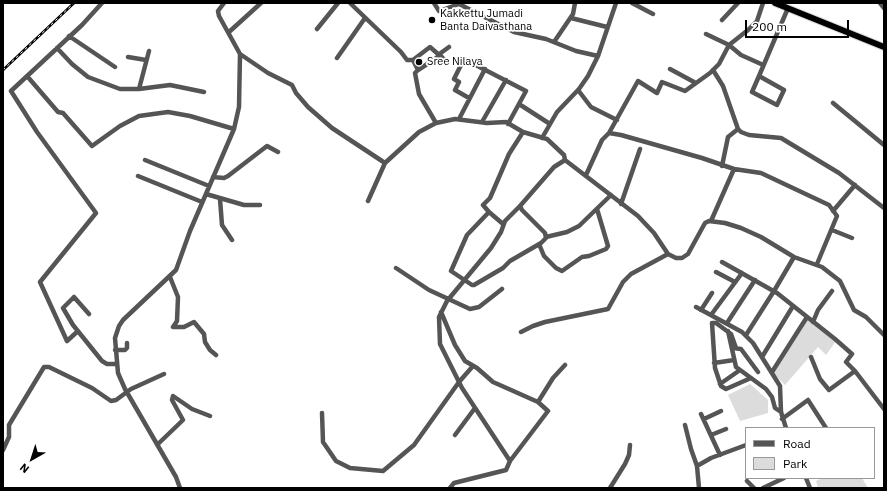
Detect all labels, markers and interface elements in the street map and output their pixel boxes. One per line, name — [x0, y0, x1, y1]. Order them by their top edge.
place label: Kakkettu Jumadi Banta Daivasthana — [440, 7, 532, 33]
scale bar — [747, 12, 851, 38]
marker: Kakkettu Jumadi Banta Daivasthana — [427, 15, 437, 25]
text: 200 m — [752, 19, 787, 34]
place label: Sree Nilaya — [427, 55, 483, 69]
marker: Sree Nilaya — [414, 57, 424, 67]
legend — [745, 427, 875, 479]
text: Road — [783, 436, 811, 451]
north arrow — [12, 439, 52, 479]
text: Park — [783, 456, 807, 471]
text: N — [17, 460, 32, 476]

